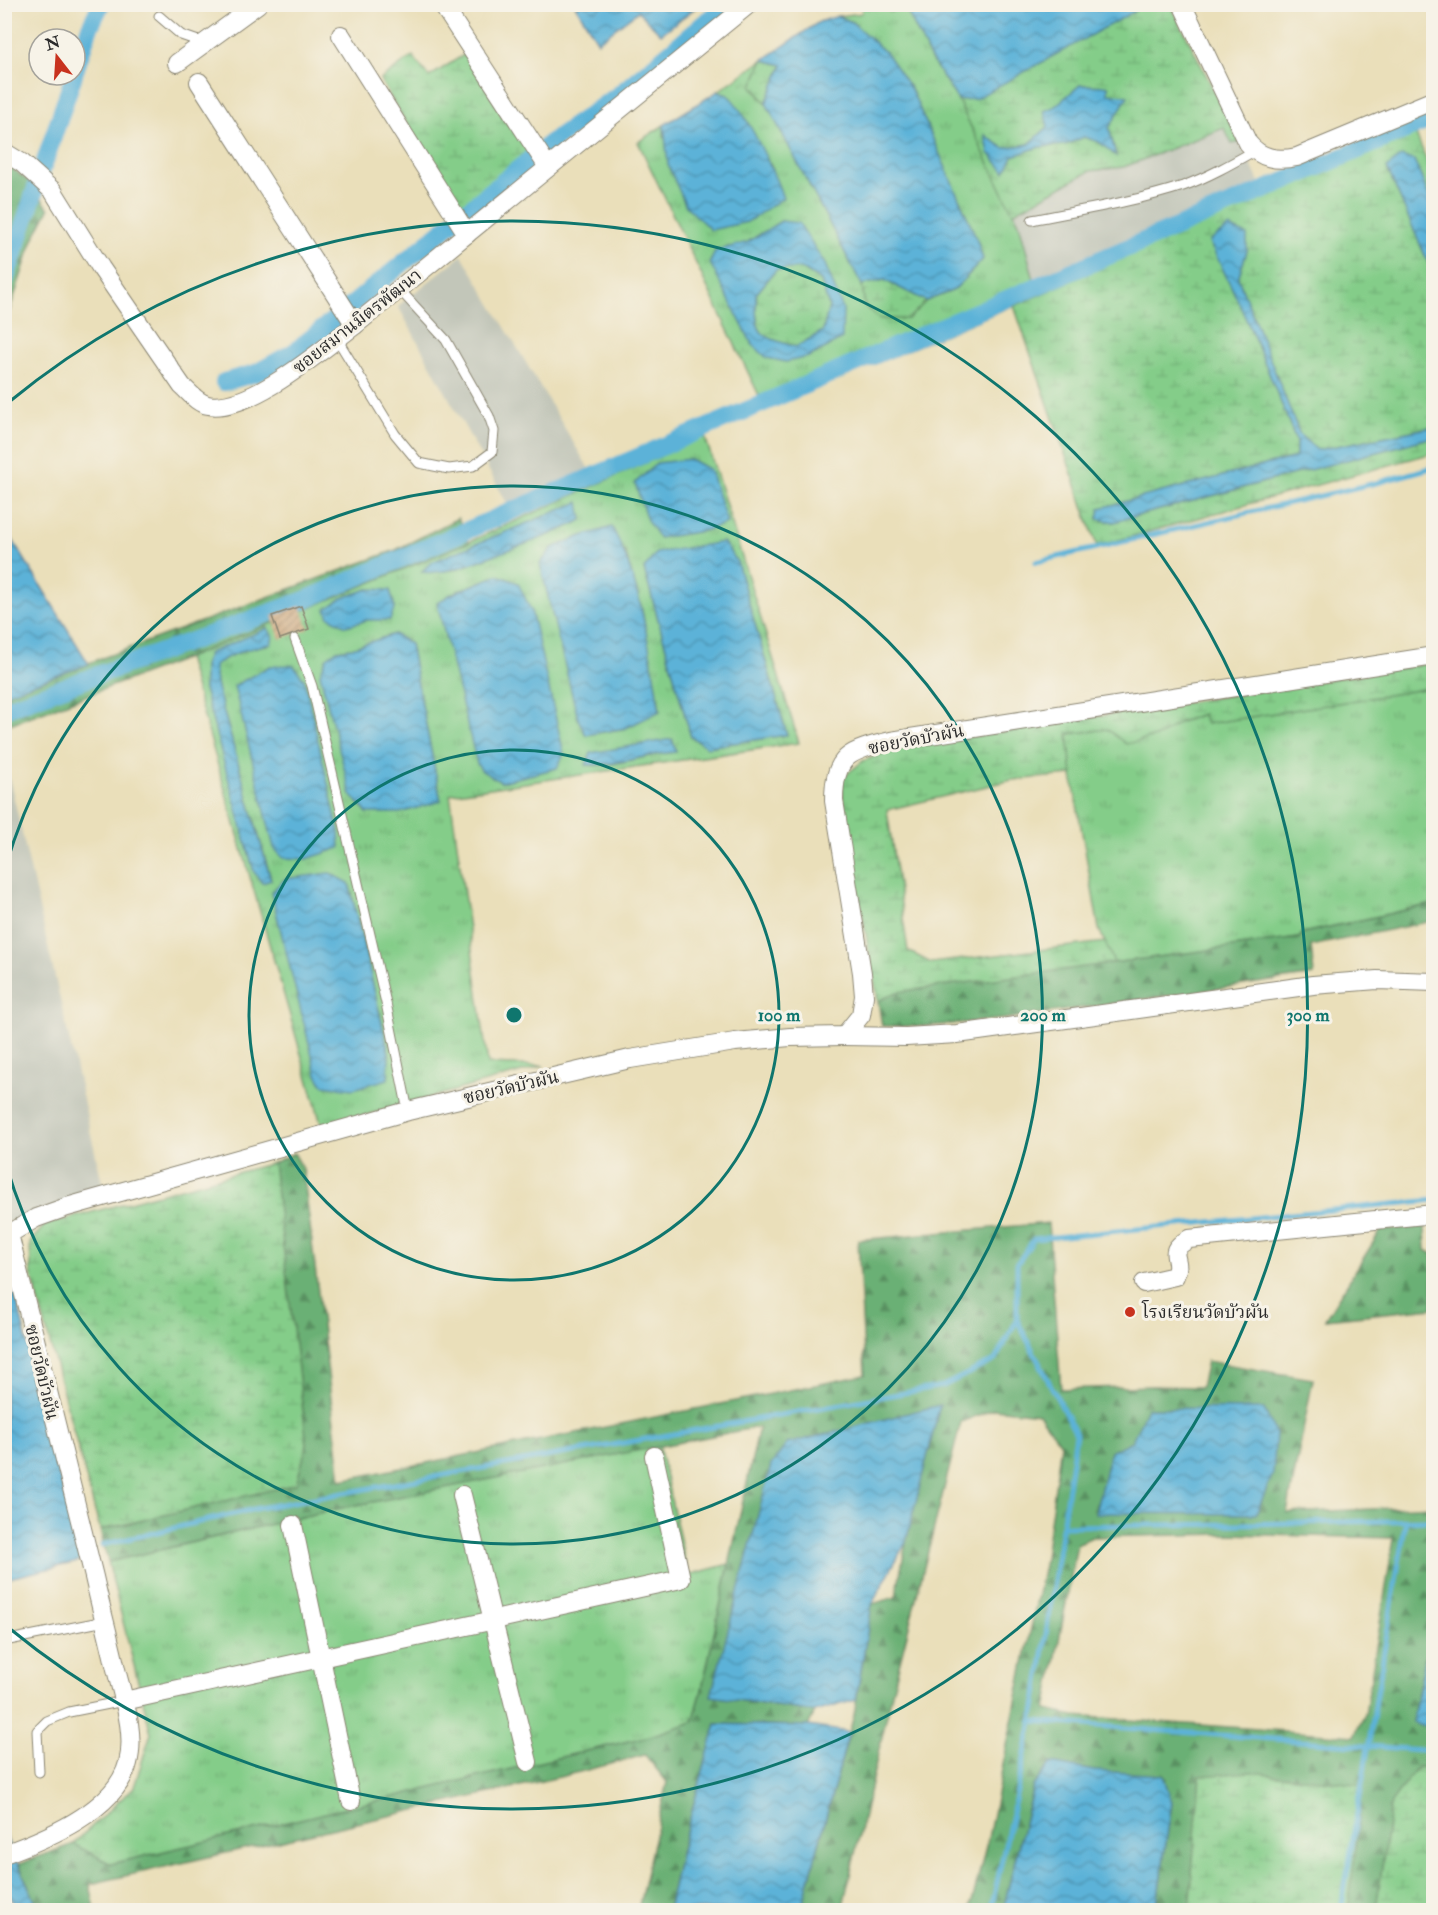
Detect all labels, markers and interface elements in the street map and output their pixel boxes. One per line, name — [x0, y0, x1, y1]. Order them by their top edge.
north arrow — [27, 27, 87, 87]
text: N — [42, 32, 63, 56]
street label: ซอยสมานมิตรพัฒนา — [288, 264, 426, 379]
street label: ซอยวัดบัวผัน — [866, 719, 966, 760]
text: 100 m — [758, 1004, 801, 1027]
text: 200 m — [1020, 1004, 1067, 1027]
text: 300 m — [1286, 1004, 1331, 1027]
centre of rings — [504, 1005, 524, 1025]
street label: ซอยวัดบัวผัน — [461, 1065, 561, 1110]
place label: โรงเรียนวัดบัวผัน — [1141, 1299, 1269, 1324]
marker: โรงเรียนวัดบัวผัน — [1123, 1305, 1137, 1319]
street label: ซอยวัดบัวผัน — [19, 1322, 64, 1422]

